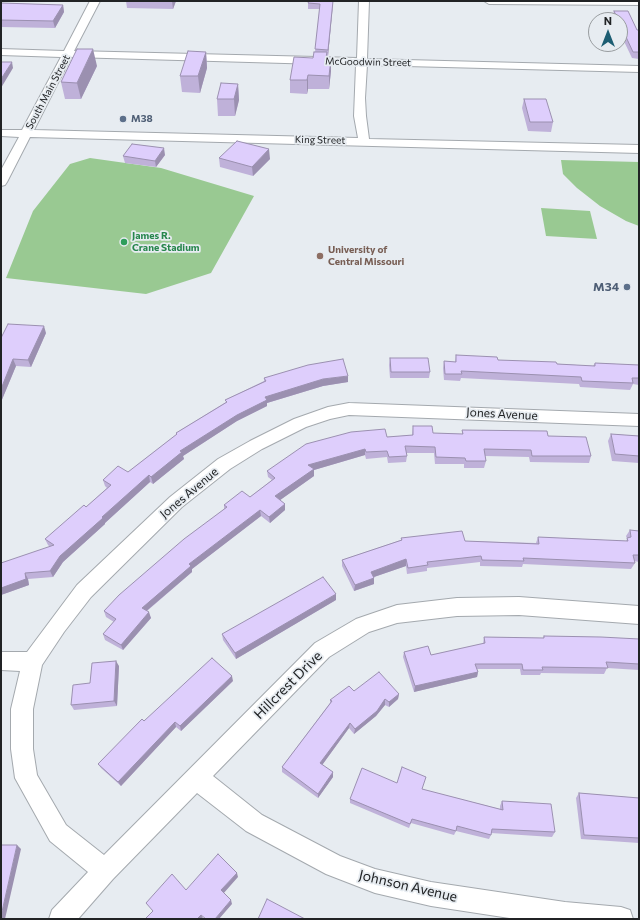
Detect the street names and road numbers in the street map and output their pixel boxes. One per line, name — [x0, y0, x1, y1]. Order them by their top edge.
street label: South Main Street — [23, 53, 73, 131]
street label: McGoodwin Street — [325, 55, 411, 69]
street label: King Street — [295, 134, 345, 146]
street label: Jones Avenue — [466, 405, 538, 423]
street label: Jones Avenue — [157, 464, 221, 522]
street label: Hillcrest Drive — [250, 647, 326, 723]
street label: Johnson Avenue — [357, 867, 459, 905]

